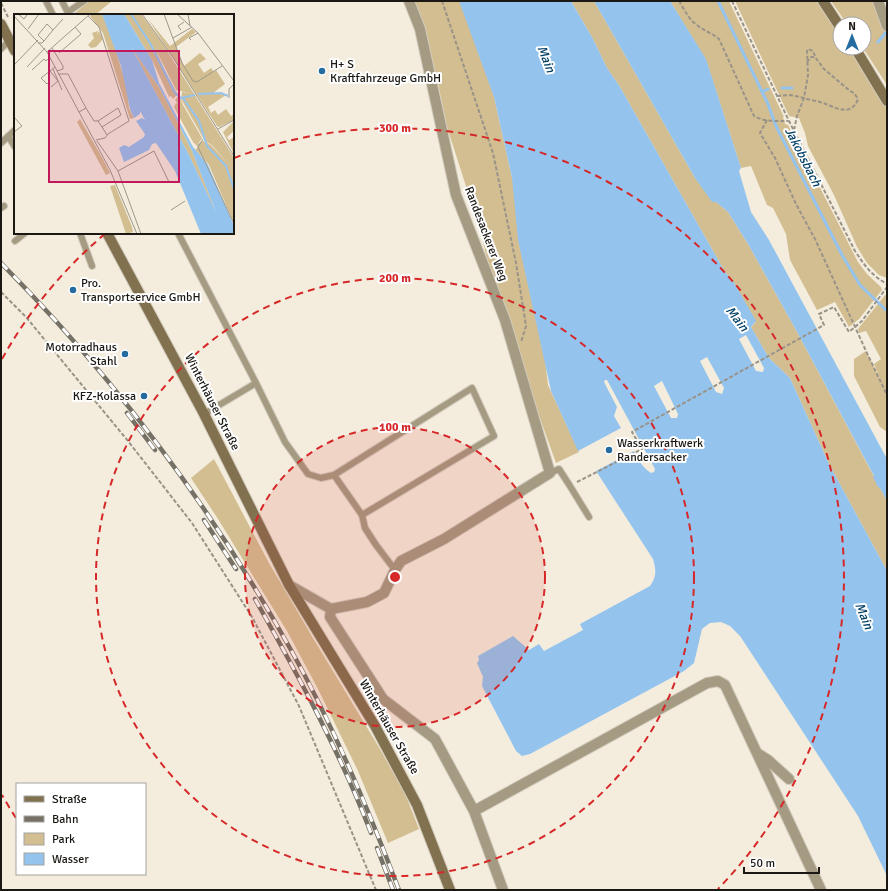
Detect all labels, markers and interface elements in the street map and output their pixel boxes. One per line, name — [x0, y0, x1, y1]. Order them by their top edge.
inset map — [14, 14, 234, 234]
north arrow — [832, 16, 872, 56]
text: N — [848, 20, 856, 33]
water label: Main — [534, 43, 559, 76]
place label: H+ S Kraftfahrzeuge GmbH — [330, 57, 441, 86]
marker: H+ S Kraftfahrzeuge GmbH — [317, 66, 327, 76]
text: 300 m — [379, 121, 411, 136]
water label: Jakobsbach — [781, 125, 825, 190]
street label: Randesackerer Weg — [461, 185, 511, 283]
text: 200 m — [379, 271, 411, 286]
place label: Pro. Transportservice GmbH — [81, 276, 201, 305]
marker: Pro. Transportservice GmbH — [68, 285, 78, 295]
water label: Main — [722, 303, 752, 336]
place label: Motorradhaus Stahl — [45, 340, 117, 369]
marker: Motorradhaus Stahl — [120, 349, 130, 359]
street label: Winterhäuser Straße — [181, 351, 243, 453]
place label: KFZ-Kolassa — [73, 389, 136, 404]
marker: KFZ-Kolassa — [139, 391, 149, 401]
text: 100 m — [379, 420, 411, 435]
place label: Wasserkraftwerk Randersacker — [617, 436, 703, 465]
marker: Wasserkraftwerk Randersacker — [604, 445, 614, 455]
centre of rings — [388, 570, 402, 584]
water label: Main — [851, 600, 877, 633]
street label: Winterhäuser Straße — [356, 677, 422, 777]
legend — [16, 783, 146, 875]
text: Straße — [52, 792, 87, 807]
text: Bahn — [52, 812, 78, 827]
text: Park — [52, 832, 75, 847]
scale bar — [744, 849, 819, 875]
text: Wasser — [52, 852, 89, 867]
text: 50 m — [750, 856, 775, 871]

